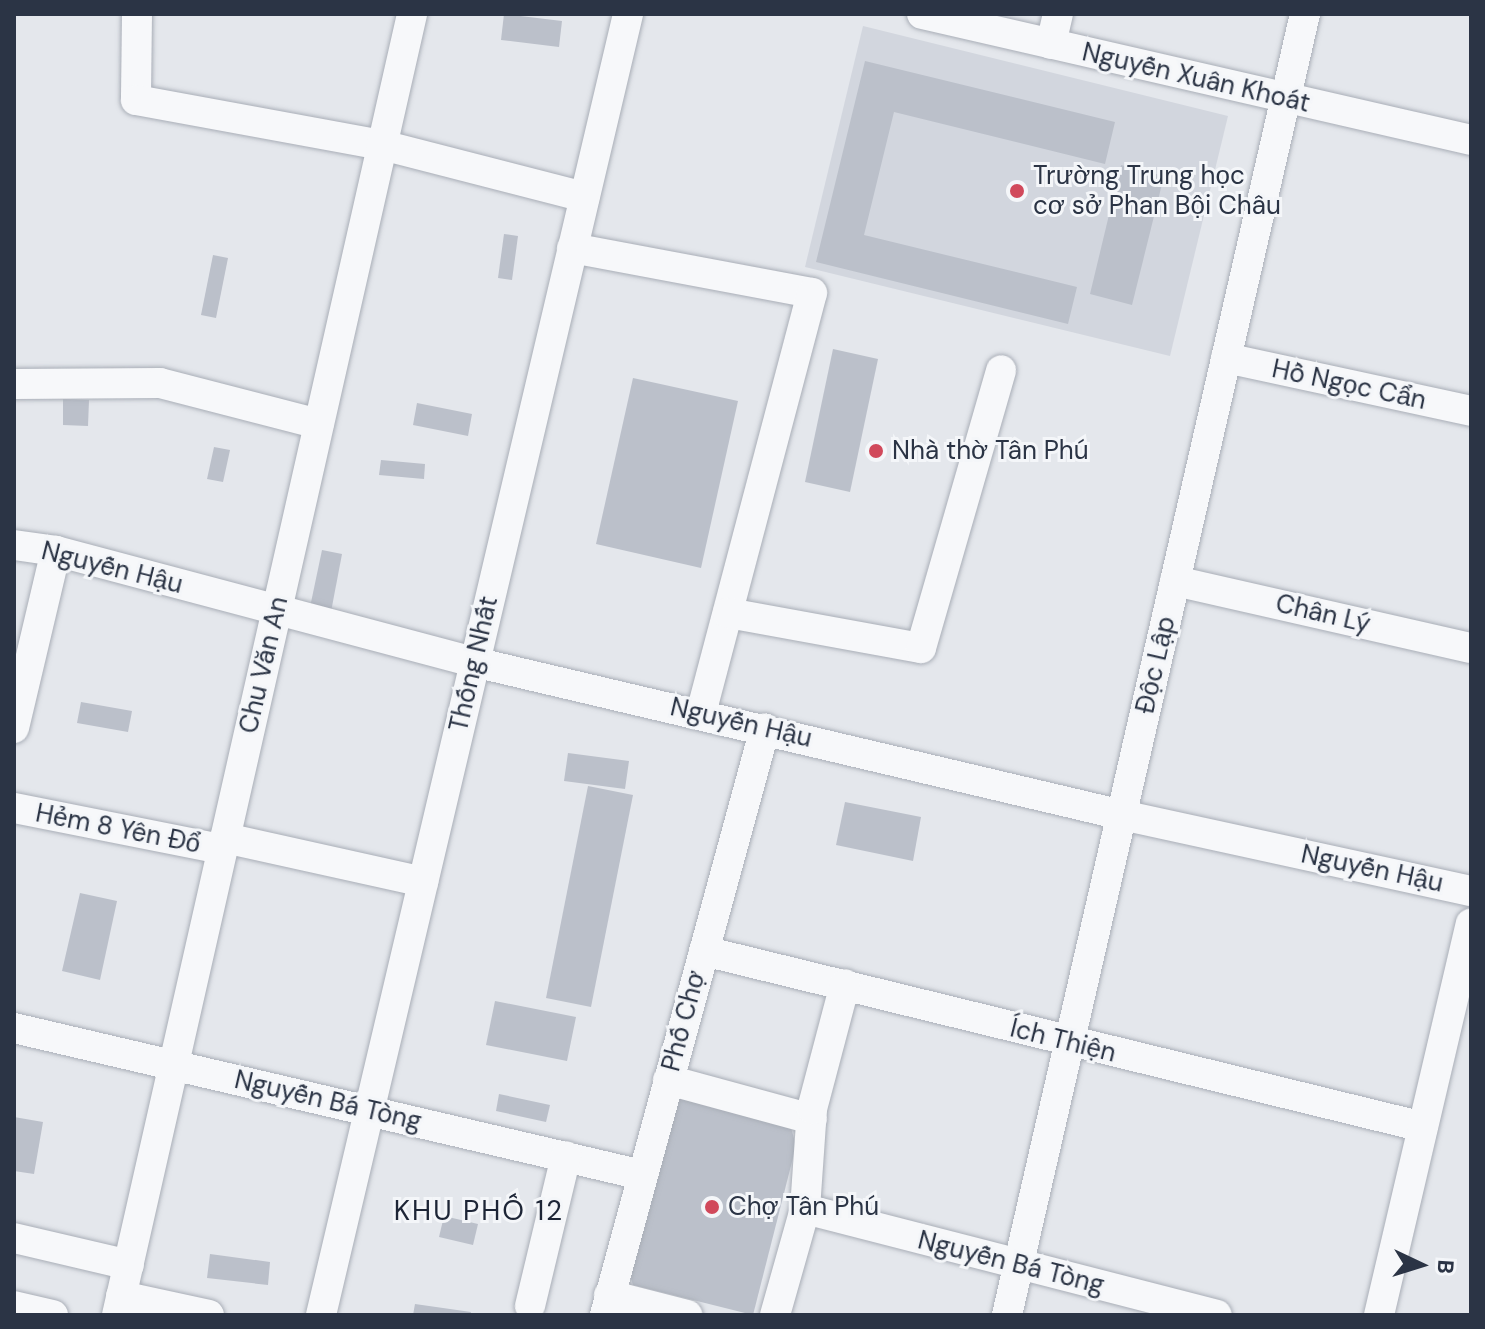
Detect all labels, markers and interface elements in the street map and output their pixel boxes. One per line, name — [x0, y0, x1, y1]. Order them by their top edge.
street label: Nguyễn Xuân Khoát — [1079, 37, 1313, 119]
place label: Trường Trung học cơ sở Phan Bội Châu — [1033, 160, 1281, 222]
marker: Trường Trung học cơ sở Phan Bội Châu — [1008, 182, 1026, 200]
street label: Hồ Ngọc Cẩn — [1269, 353, 1429, 417]
place label: Nhà thờ Tân Phú — [892, 435, 1089, 467]
marker: Nhà thờ Tân Phú — [867, 442, 885, 460]
street label: Nguyễn Hậu — [38, 535, 186, 601]
street label: Chân Lý — [1273, 588, 1373, 640]
street label: Thống Nhất — [443, 593, 505, 735]
street label: Chu Văn An — [233, 594, 295, 736]
street label: Độc Lập — [1130, 613, 1182, 717]
street label: Nguyễn Hậu — [667, 692, 815, 754]
street label: Hẻm 8 Yên Đổ — [33, 798, 203, 860]
street label: Nguyễn Hậu — [1298, 839, 1446, 899]
street label: Phố Chợ — [656, 967, 712, 1075]
street label: Ích Thiện — [1007, 1013, 1119, 1069]
street label: Nguyễn Bá Tòng — [231, 1064, 425, 1138]
place label: Chợ Tân Phú — [728, 1191, 879, 1223]
district label: KHU PHỐ 12 — [394, 1194, 564, 1228]
marker: Chợ Tân Phú — [703, 1198, 721, 1216]
street label: Nguyễn Bá Tòng — [915, 1225, 1107, 1301]
north arrow — [1381, 1225, 1461, 1305]
text: B — [1430, 1259, 1460, 1275]

